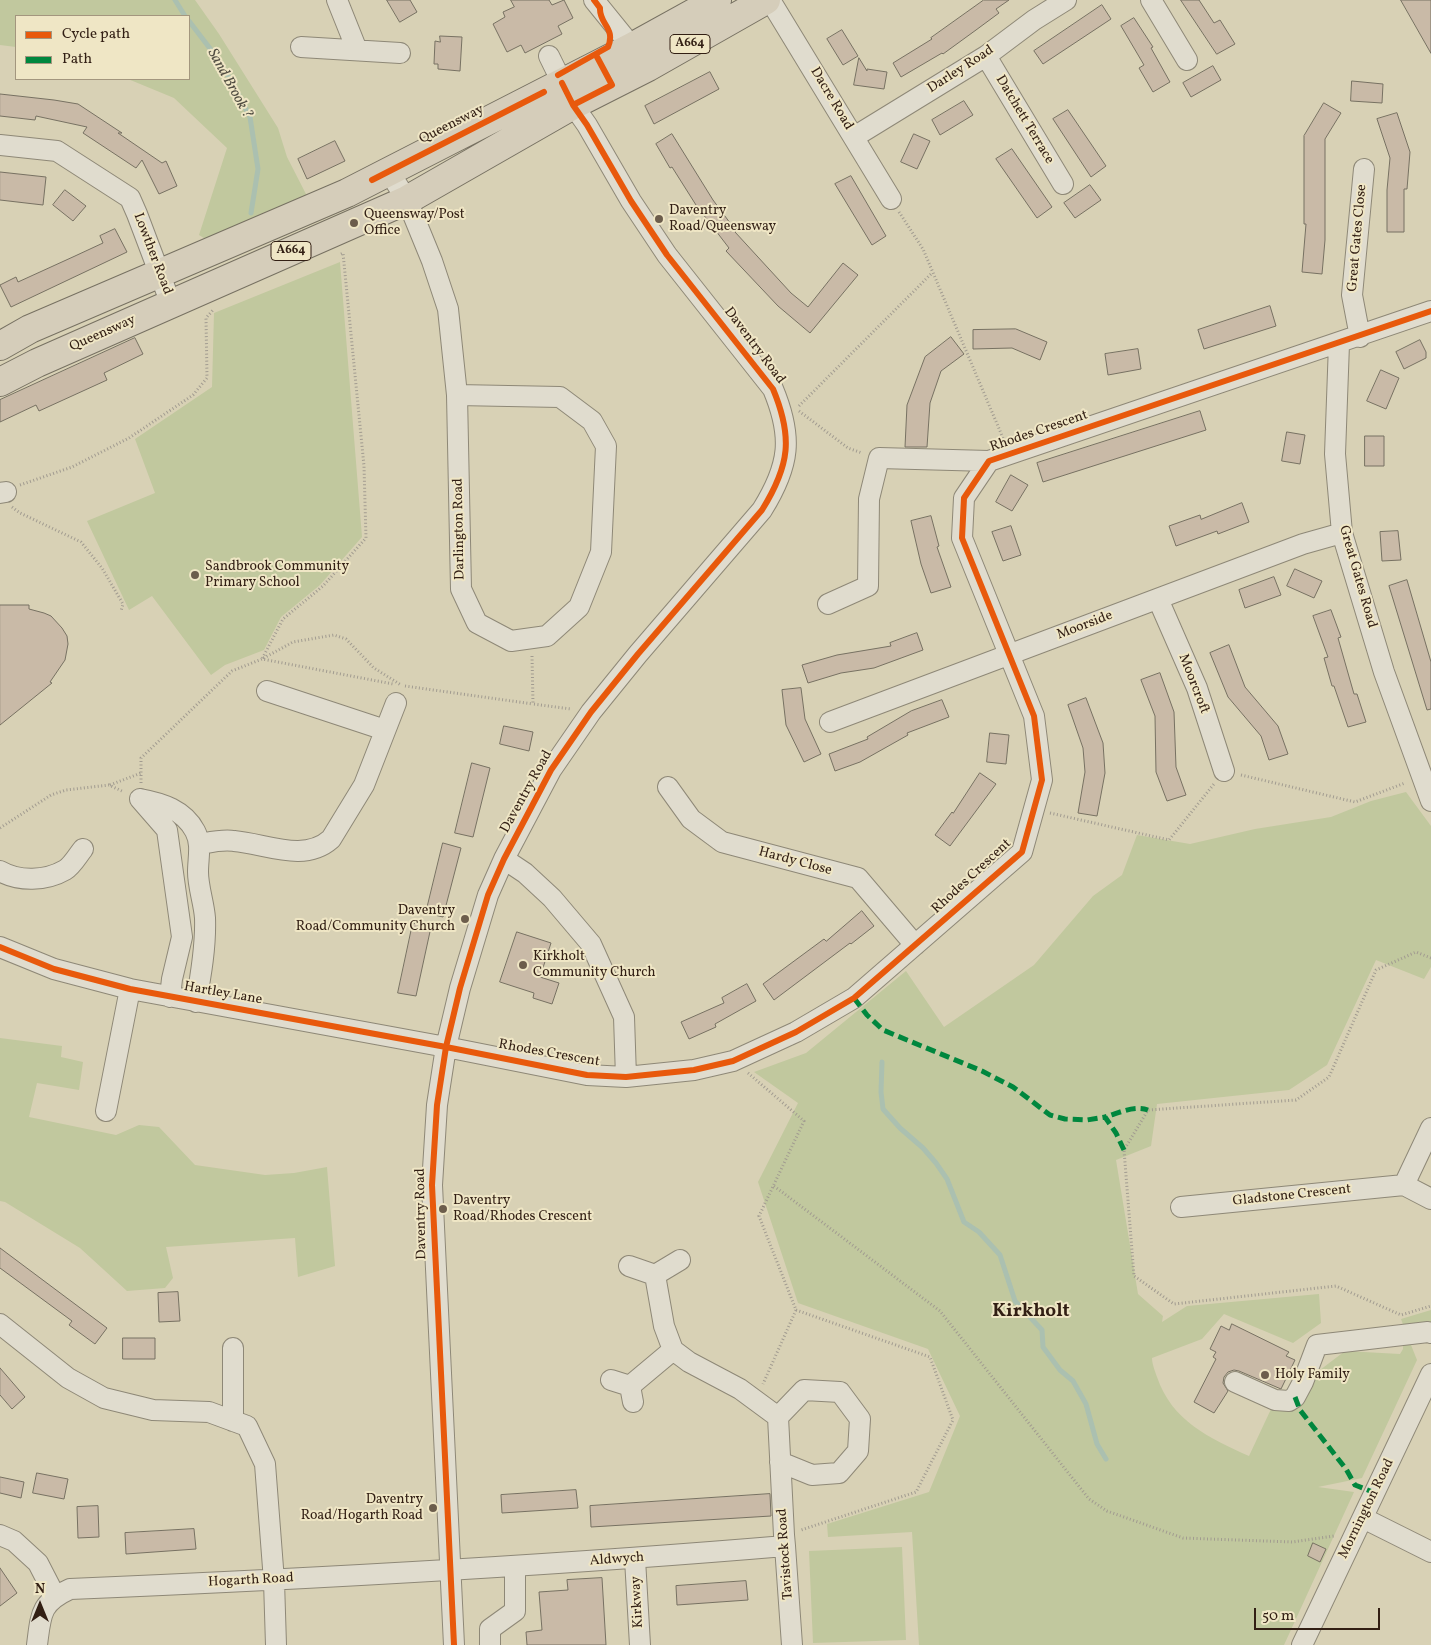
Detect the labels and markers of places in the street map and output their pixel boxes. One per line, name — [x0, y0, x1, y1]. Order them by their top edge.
place label: Daventry Road/Queensway — [669, 203, 776, 236]
place label: Queensway/Post Office — [364, 207, 465, 240]
marker: Daventry Road/Queensway — [653, 213, 665, 225]
marker: Queensway/Post Office — [348, 217, 360, 229]
place label: Sandbrook Community Primary School — [205, 559, 349, 592]
marker: Sandbrook Community Primary School — [189, 569, 201, 581]
place label: Daventry Road/Community Church — [296, 903, 455, 936]
marker: Daventry Road/Community Church — [459, 913, 471, 925]
place label: Kirkholt Community Church — [533, 949, 656, 982]
marker: Kirkholt Community Church — [517, 959, 529, 971]
place label: Daventry Road/Rhodes Crescent — [453, 1193, 592, 1226]
marker: Daventry Road/Rhodes Crescent — [437, 1203, 449, 1215]
place label: Holy Family — [1275, 1367, 1350, 1383]
marker: Holy Family — [1259, 1369, 1271, 1381]
place label: Daventry Road/Hogarth Road — [301, 1492, 423, 1524]
marker: Daventry Road/Hogarth Road — [427, 1502, 439, 1514]

